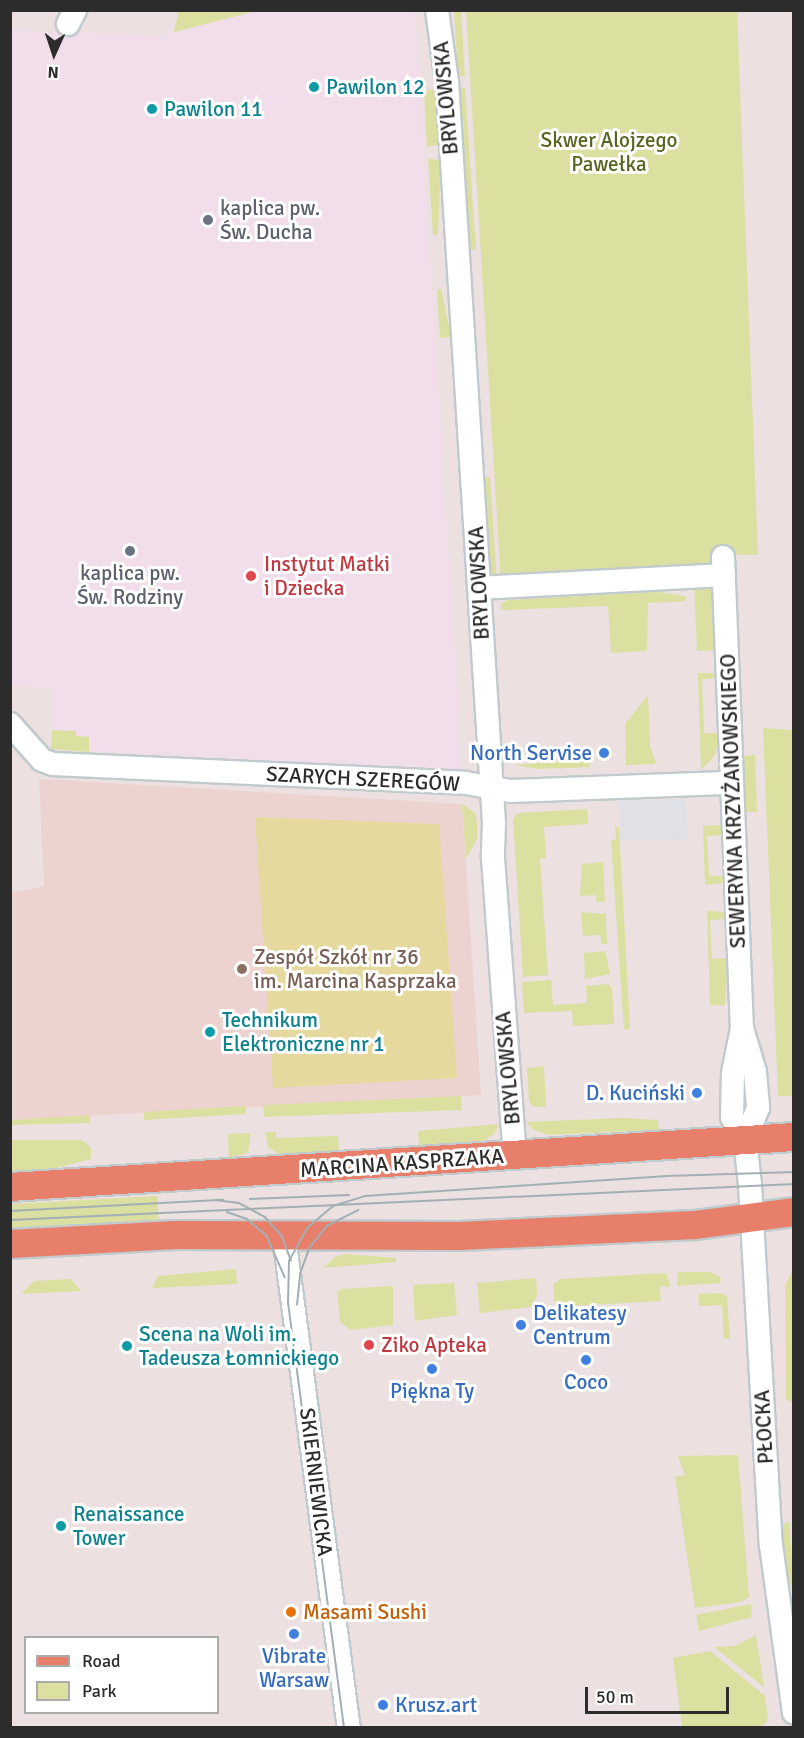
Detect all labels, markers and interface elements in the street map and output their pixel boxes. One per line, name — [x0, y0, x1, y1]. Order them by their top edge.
north arrow — [24, 24, 84, 84]
street label: BRYLOWSKA — [428, 40, 464, 156]
text: N — [47, 62, 59, 82]
place label: Pawilon 12 — [326, 74, 425, 100]
marker: Pawilon 12 — [307, 80, 321, 94]
place label: Pawilon 11 — [164, 96, 263, 122]
marker: Pawilon 11 — [145, 102, 159, 116]
park label: Skwer Alojzego Pawełka — [541, 127, 677, 177]
place label: kaplica pw. Św. Ducha — [220, 195, 320, 245]
marker: kaplica pw. Św. Ducha — [201, 213, 215, 227]
street label: BRYLOWSKA — [463, 525, 495, 641]
marker: kaplica pw. Św. Rodziny — [123, 544, 137, 558]
place label: Instytut Matki i Dziecka — [264, 551, 390, 601]
place label: kaplica pw. Św. Rodziny — [77, 560, 183, 610]
marker: Instytut Matki i Dziecka — [242, 567, 260, 585]
street label: SEWERYNA KRZYŻANOWSKIEGO — [715, 653, 751, 949]
place label: North Servise — [470, 740, 592, 766]
marker: North Servise — [597, 746, 611, 760]
street label: SZARYCH SZEREGÓW — [265, 761, 461, 797]
place label: Zespół Szkół nr 36 im. Marcina Kasprzaka — [254, 944, 457, 994]
marker: Zespół Szkół nr 36 im. Marcina Kasprzaka — [235, 962, 249, 976]
place label: Technikum Elektroniczne nr 1 — [222, 1007, 385, 1057]
street label: BRYLOWSKA — [490, 1010, 526, 1126]
marker: Technikum Elektroniczne nr 1 — [203, 1025, 217, 1039]
place label: D. Kuciński — [586, 1080, 685, 1106]
marker: D. Kuciński — [690, 1086, 704, 1100]
street label: MARCINA KASPRZAKA — [299, 1143, 505, 1183]
place label: Delikatesy Centrum — [533, 1300, 627, 1350]
marker: Delikatesy Centrum — [514, 1318, 528, 1332]
place label: Scena na Woli im. Tadeusza Łomnickiego — [139, 1321, 339, 1371]
place label: Ziko Apteka — [381, 1332, 487, 1358]
marker: Ziko Apteka — [362, 1338, 376, 1352]
marker: Scena na Woli im. Tadeusza Łomnickiego — [120, 1339, 134, 1353]
marker: Coco — [579, 1353, 593, 1367]
marker: Piękna Ty — [425, 1362, 439, 1376]
place label: Coco — [564, 1369, 608, 1395]
place label: Piękna Ty — [390, 1378, 474, 1404]
street label: PŁOCKA — [749, 1389, 779, 1465]
street label: SKIERNIEWICKA — [294, 1406, 338, 1558]
place label: Renaissance Tower — [73, 1501, 184, 1551]
marker: Renaissance Tower — [54, 1519, 68, 1533]
place label: Masami Sushi — [303, 1599, 427, 1625]
marker: Masami Sushi — [284, 1605, 298, 1619]
marker: Vibrate Warsaw — [287, 1627, 301, 1641]
legend — [24, 1636, 219, 1714]
place label: Vibrate Warsaw — [259, 1643, 329, 1693]
text: Road — [82, 1650, 121, 1672]
scale bar — [588, 1675, 732, 1713]
text: Park — [82, 1680, 117, 1702]
text: 50 m — [596, 1686, 634, 1708]
place label: Krusz.art — [395, 1692, 477, 1718]
marker: Krusz.art — [376, 1698, 390, 1712]

